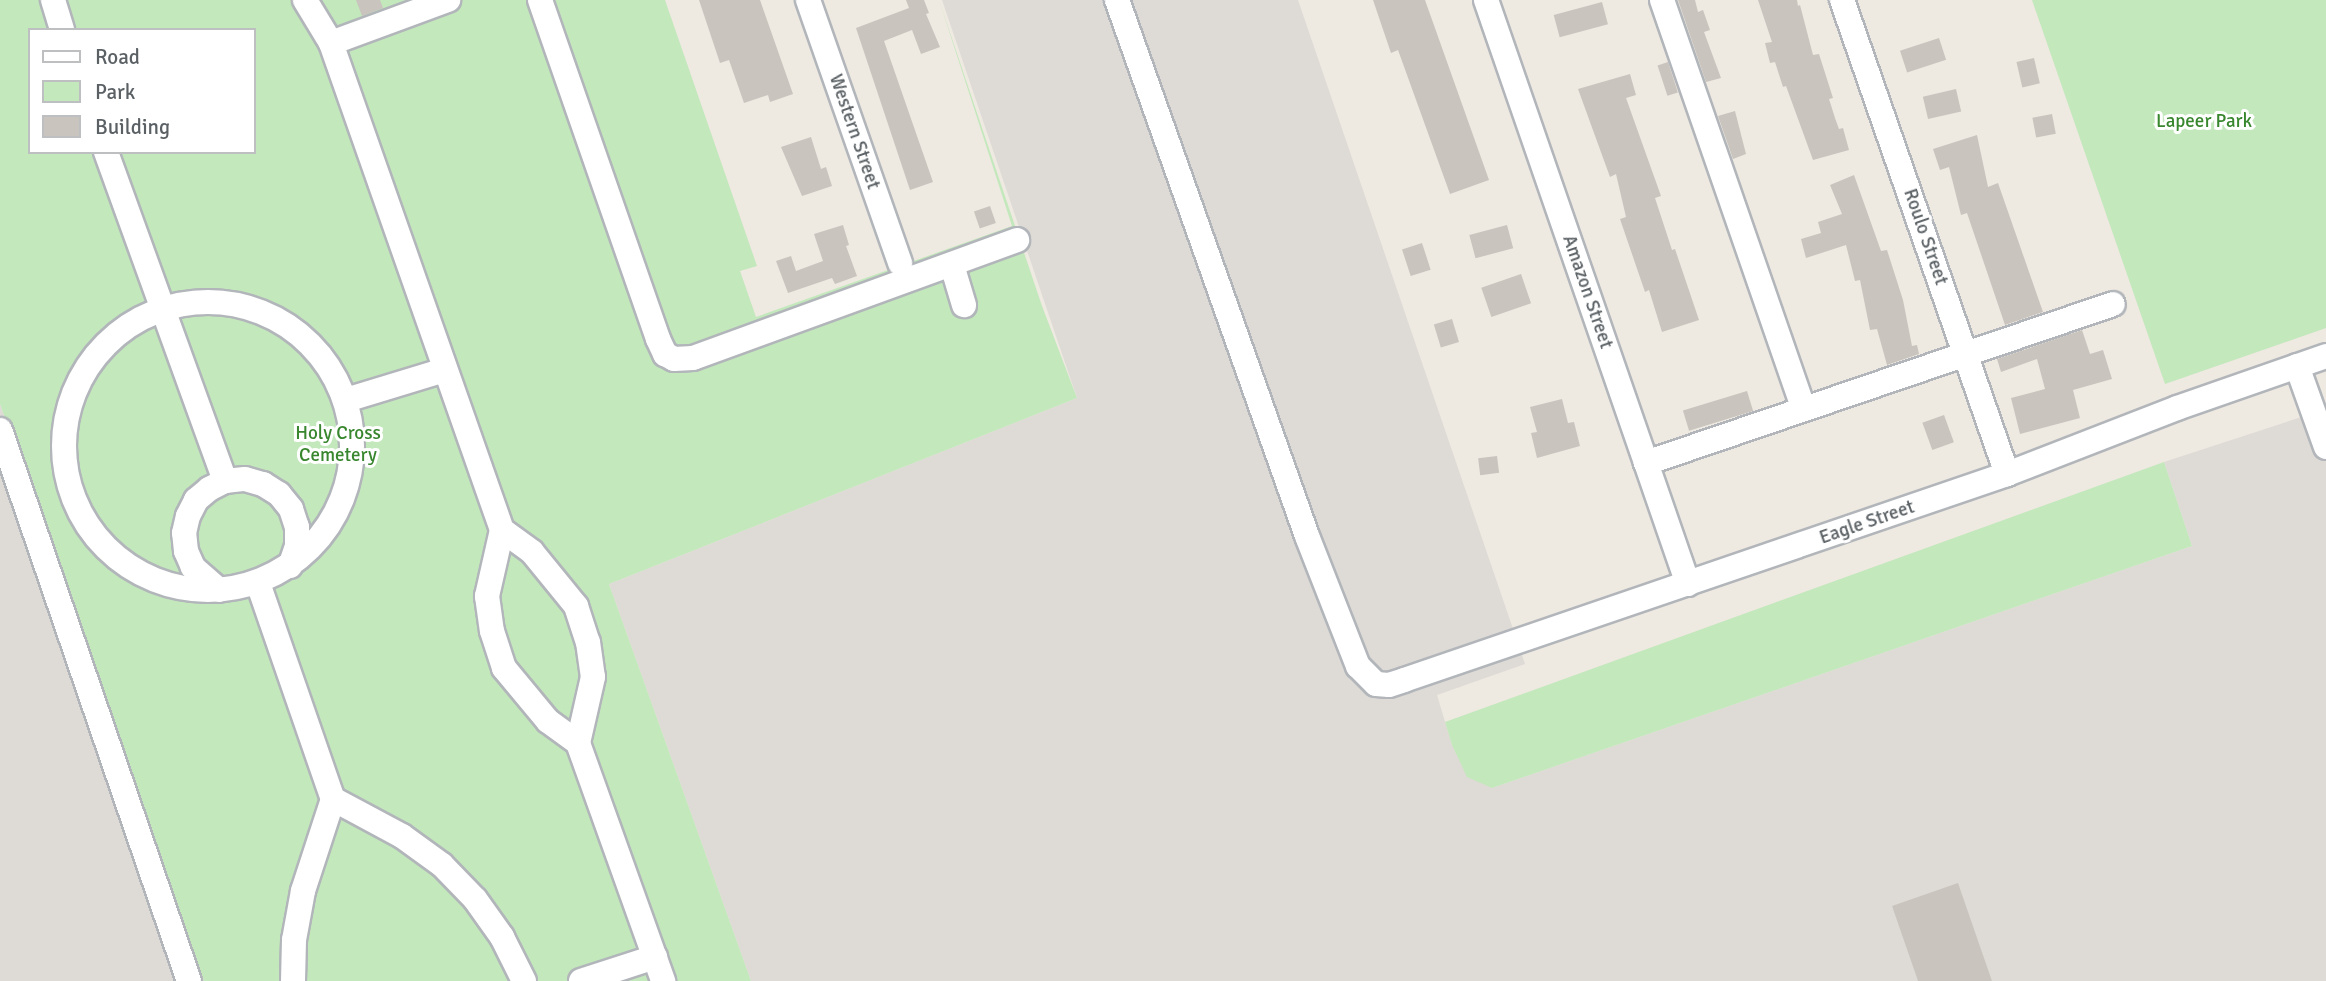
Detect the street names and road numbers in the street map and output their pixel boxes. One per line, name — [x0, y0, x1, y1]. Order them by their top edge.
street label: Western Street — [824, 71, 884, 193]
street label: Roulo Street — [1898, 186, 1952, 288]
street label: Amazon Street — [1557, 232, 1617, 352]
street label: Eagle Street — [1817, 496, 1917, 550]

